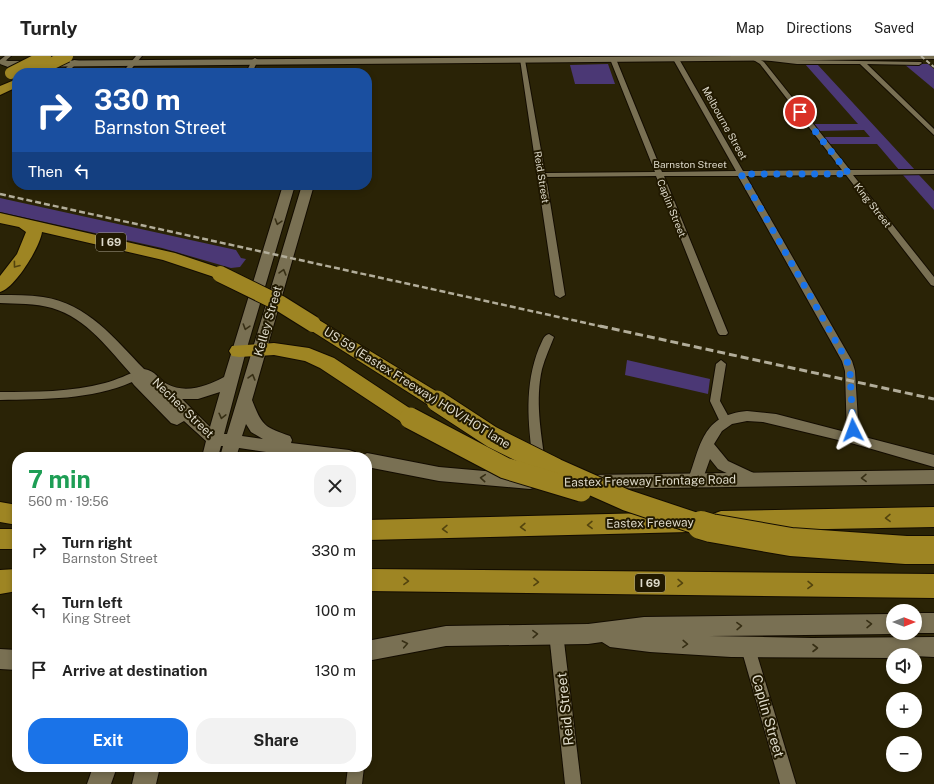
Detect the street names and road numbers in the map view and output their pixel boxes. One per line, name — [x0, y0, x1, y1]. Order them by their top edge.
street label: Melbourne Street — [700, 84, 750, 162]
street label: Reid Street — [532, 150, 552, 204]
street label: Barnston Street — [653, 158, 727, 170]
street label: Caplin Street — [655, 177, 689, 239]
street label: King Street — [852, 180, 894, 230]
road number: I 69 — [96, 233, 126, 251]
street label: Kelley Street — [251, 284, 285, 358]
street label: US 59 (Eastex Freeway) HOV/HOT lane — [321, 324, 513, 452]
street label: Neches Street — [149, 375, 217, 441]
street label: Eastex Freeway Frontage Road — [564, 472, 736, 490]
street label: Eastex Freeway — [606, 515, 695, 531]
road number: I 69 — [635, 574, 665, 592]
street label: Reid Street — [553, 672, 577, 746]
street label: Caplin Street — [748, 673, 788, 759]

